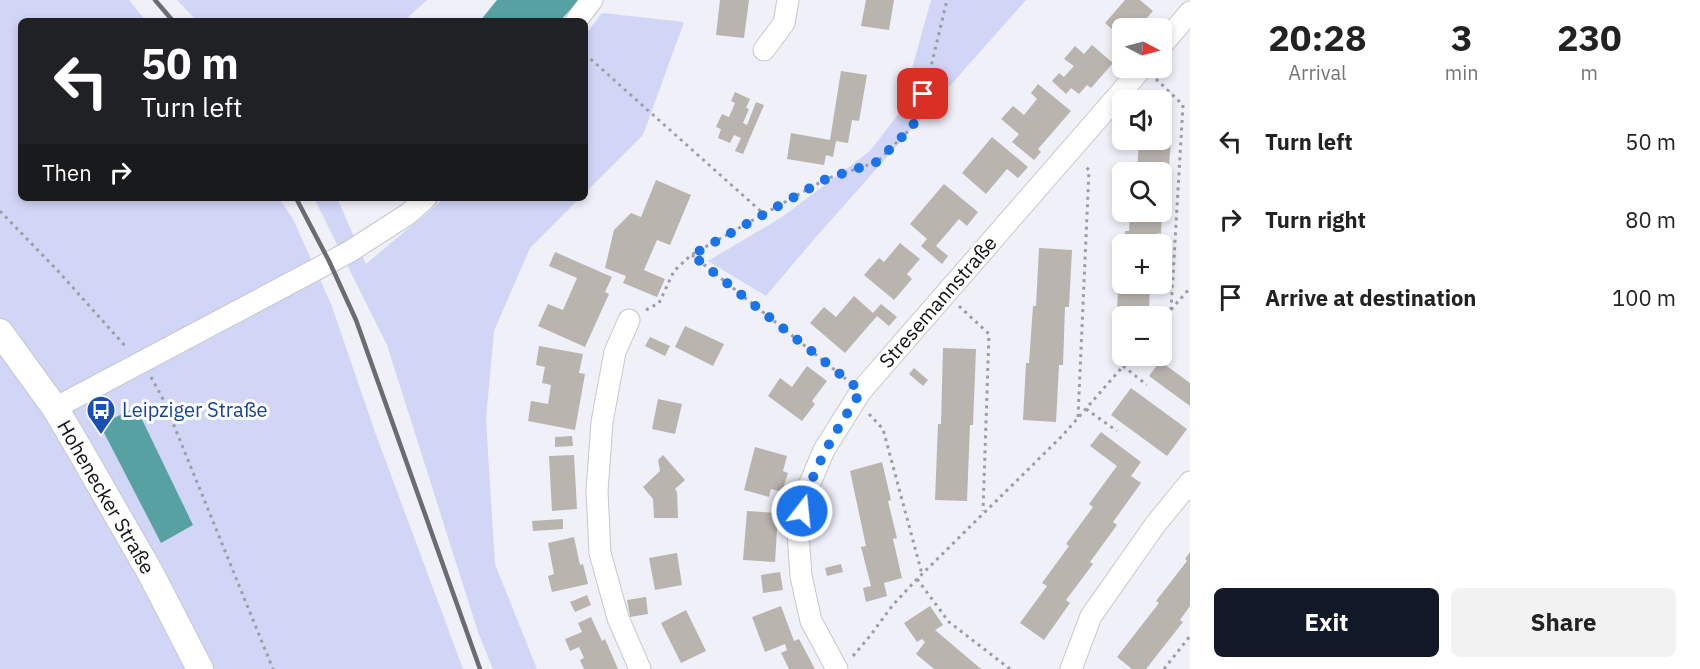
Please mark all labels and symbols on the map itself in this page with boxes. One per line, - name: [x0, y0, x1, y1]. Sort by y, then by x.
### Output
- north arrow: [1112, 18, 1172, 78]
- pin: [897, 68, 948, 119]
- street label: Stresemannstraße: [873, 230, 1003, 373]
- bus stop icon: Leipziger Straße: [85, 394, 117, 436]
- place label: Leipziger Straße: [122, 396, 267, 423]
- street label: Hohenecker Straße: [51, 415, 162, 579]
- position arrow: [770, 479, 834, 543]

